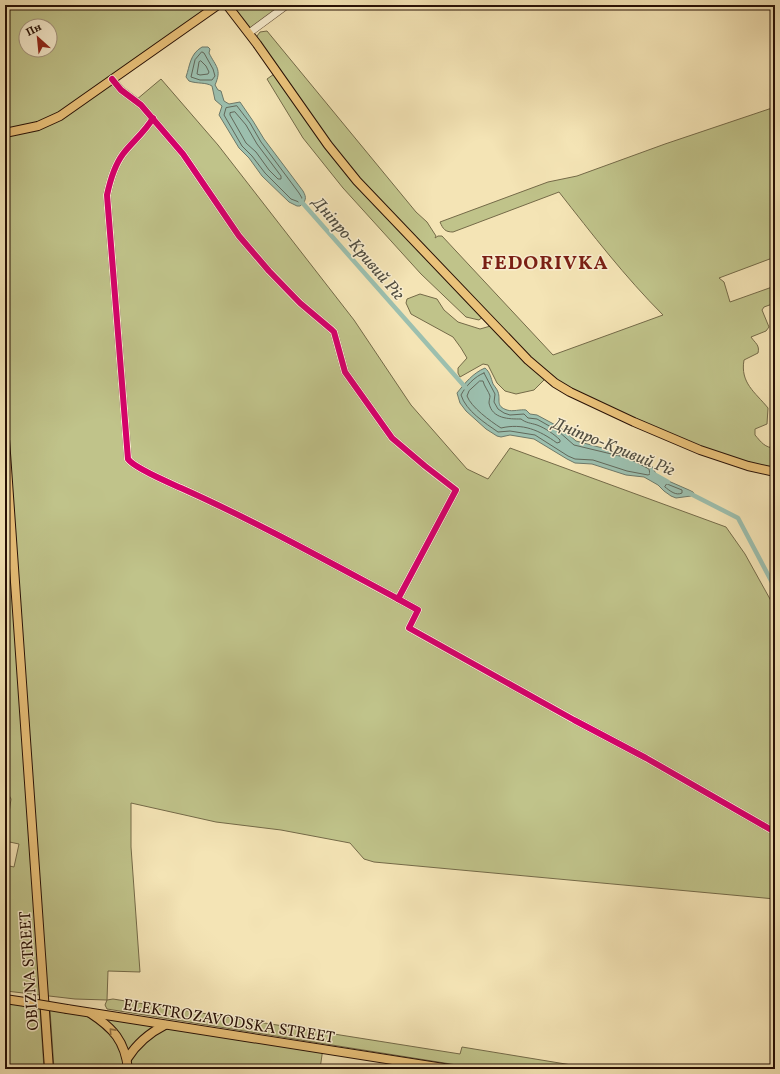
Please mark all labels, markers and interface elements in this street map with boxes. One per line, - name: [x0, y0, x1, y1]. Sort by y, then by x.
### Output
- north arrow: [18, 18, 58, 58]
- text: Пн: [24, 20, 45, 41]
- water label: Дніпро-Кривий Ріг: [306, 191, 409, 306]
- district label: FEDORIVKA: [481, 250, 609, 278]
- water label: Дніпро-Кривий Ріг: [548, 412, 678, 482]
- street label: OBIZNA STREET: [15, 910, 45, 1031]
- street label: ELEKTROZAVODSKA STREET: [121, 994, 336, 1050]
- one-way arrow: [110, 1028, 117, 1036]

